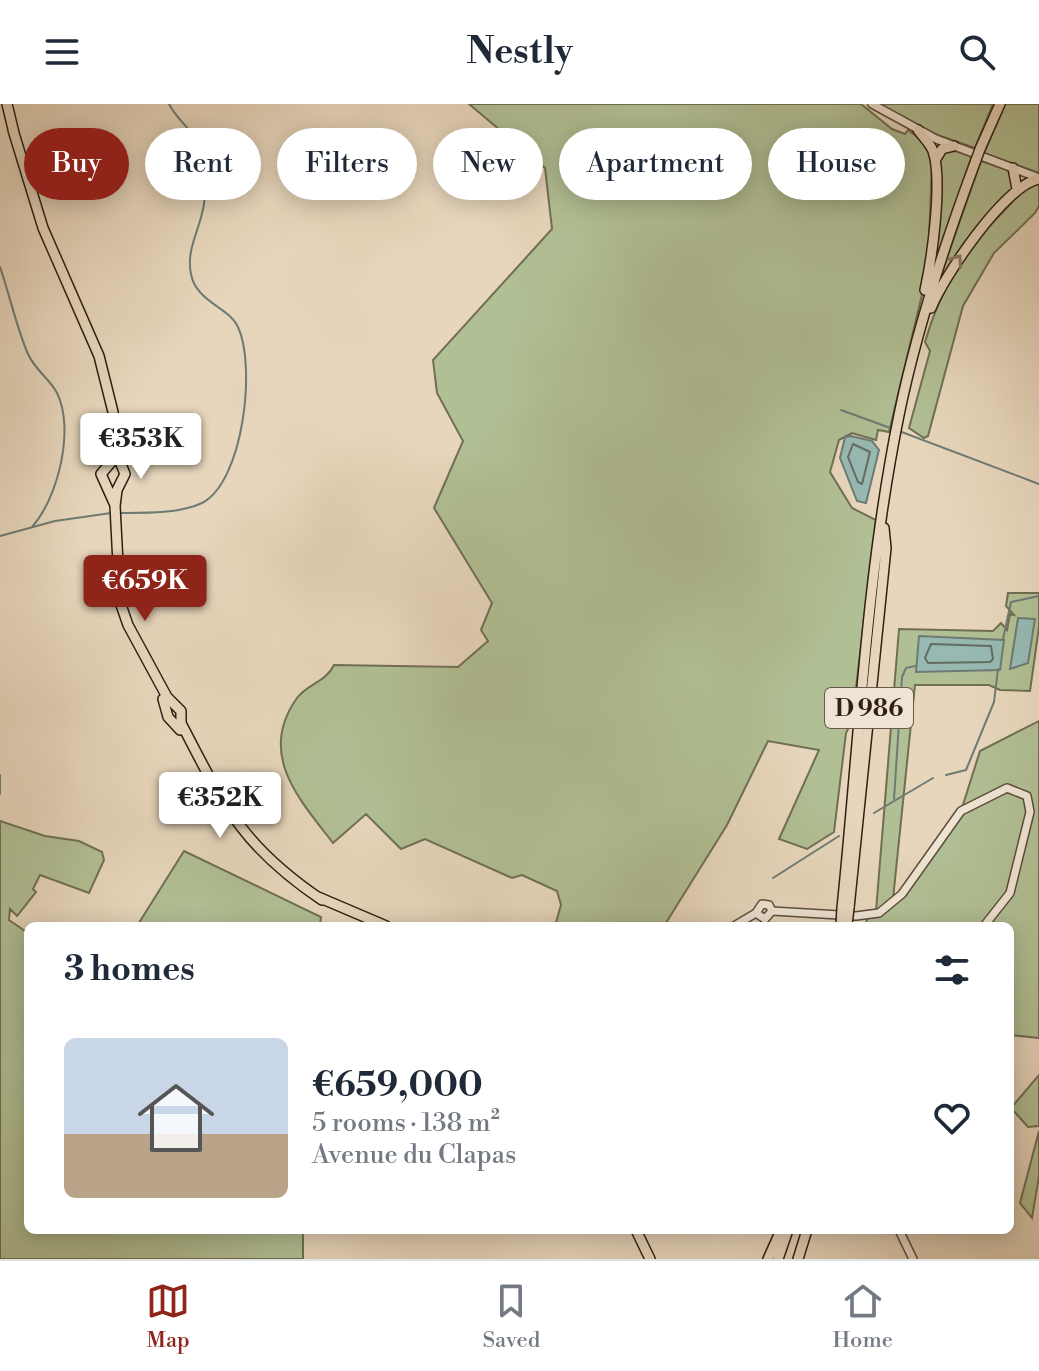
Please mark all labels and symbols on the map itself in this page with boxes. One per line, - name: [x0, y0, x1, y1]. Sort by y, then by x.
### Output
- one-way arrow: [947, 255, 962, 269]
- pin: €353K: [85, 413, 197, 481]
- pin: €659K: [89, 555, 201, 623]
- road number: D 986: [825, 688, 913, 728]
- pin: €352K: [164, 772, 276, 840]

